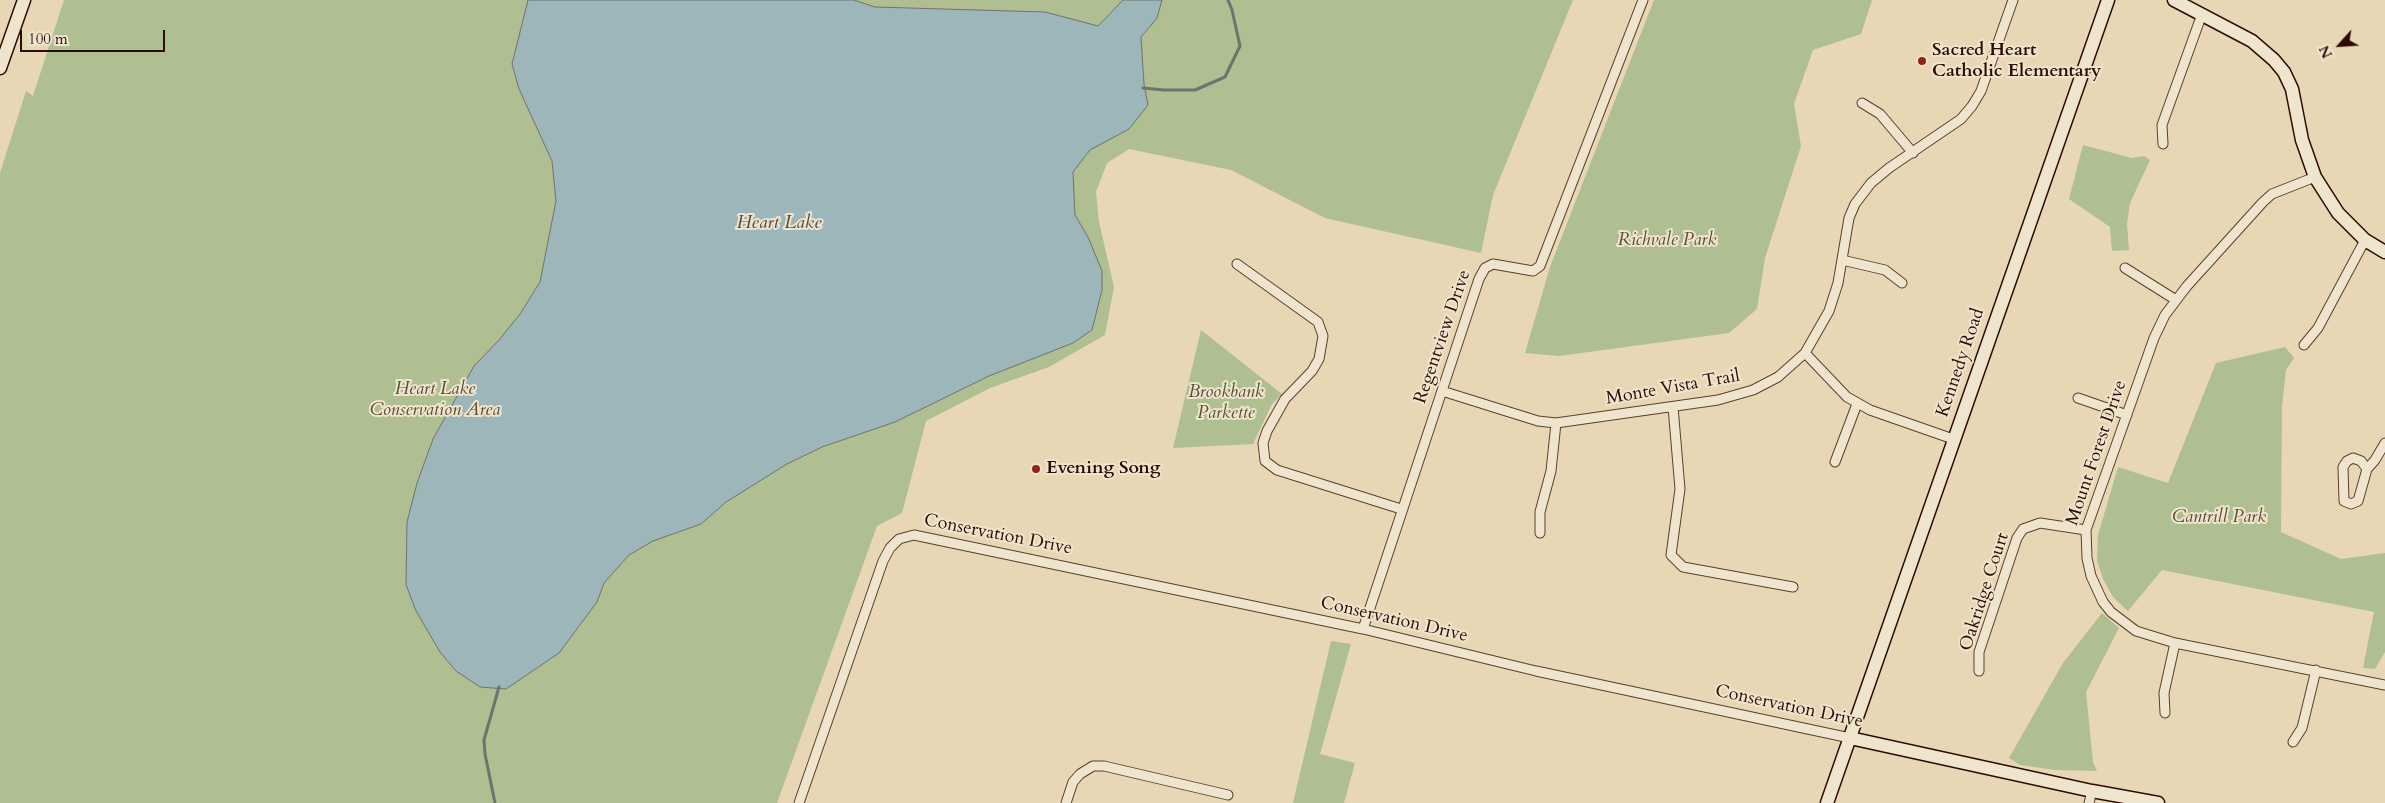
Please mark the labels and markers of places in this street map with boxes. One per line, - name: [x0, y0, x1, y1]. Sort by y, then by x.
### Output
- place label: Sacred Heart Catholic Elementary: [1932, 40, 2101, 82]
- marker: Sacred Heart Catholic Elementary: [1916, 55, 1928, 67]
- place label: Evening Song: [1046, 458, 1161, 480]
- marker: Evening Song: [1030, 463, 1042, 475]

